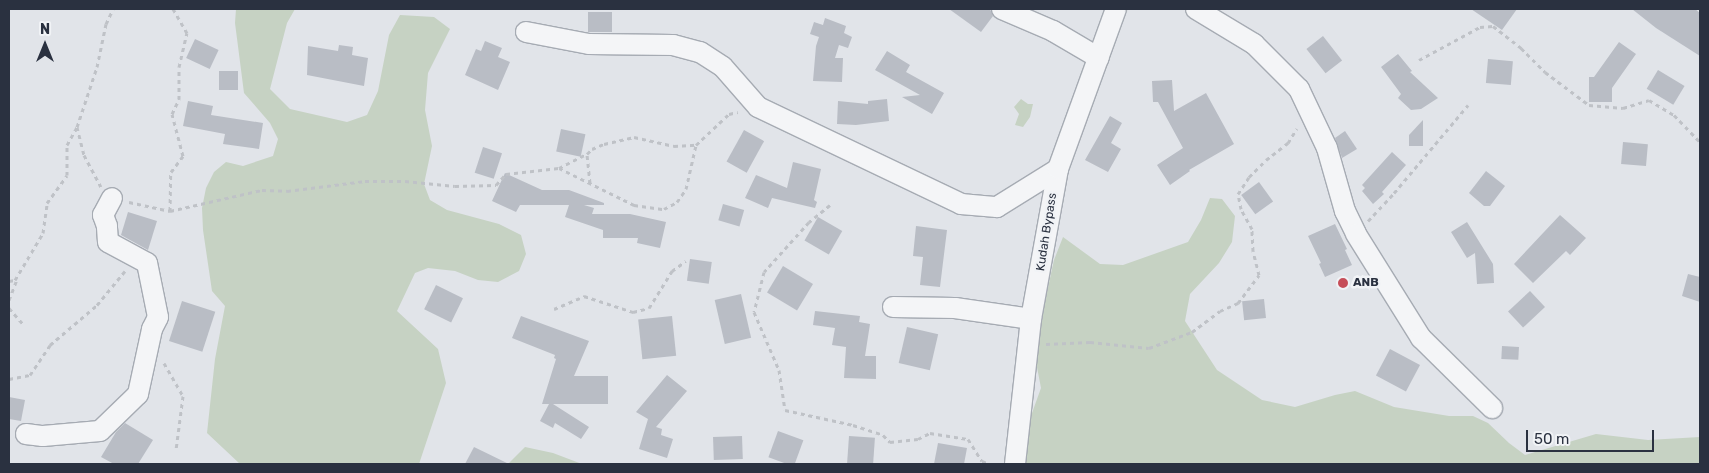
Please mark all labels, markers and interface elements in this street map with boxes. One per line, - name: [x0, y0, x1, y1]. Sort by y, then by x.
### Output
- north arrow: [20, 20, 70, 70]
- text: N: [40, 21, 50, 38]
- street label: Kudah Bypass: [1034, 192, 1060, 272]
- place label: ANB: [1353, 276, 1379, 290]
- marker: ANB: [1337, 277, 1349, 289]
- scale bar: [1529, 420, 1656, 452]
- text: 50 m: [1534, 430, 1569, 448]

